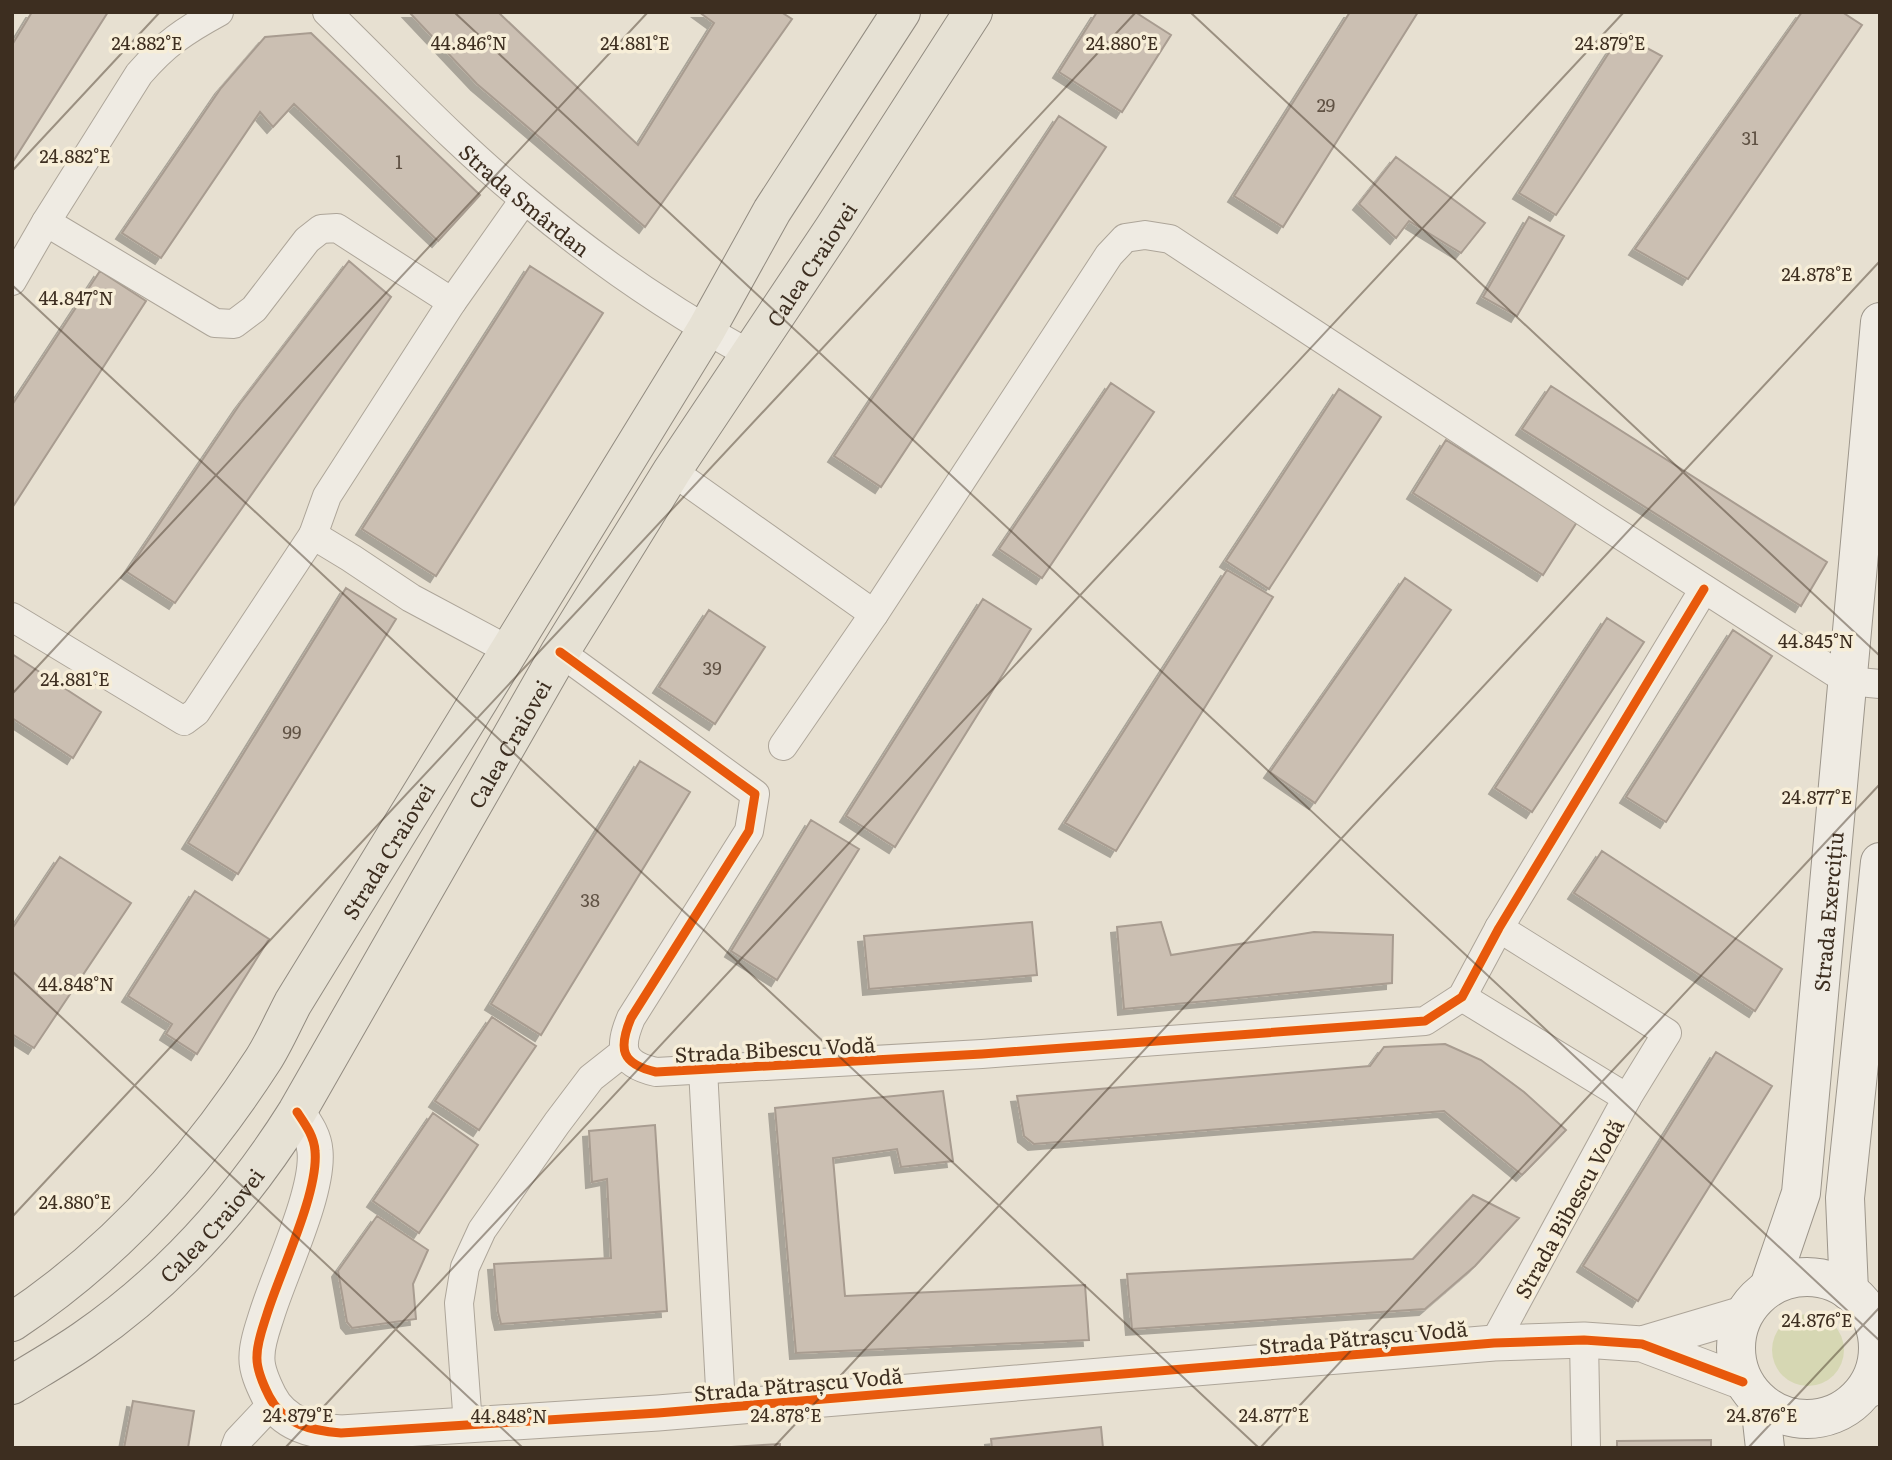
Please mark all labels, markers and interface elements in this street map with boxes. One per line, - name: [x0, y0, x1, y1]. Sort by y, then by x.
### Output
- text: 24.882°E: [111, 29, 183, 56]
- text: 44.846°N: [431, 29, 507, 56]
- text: 24.881°E: [600, 29, 670, 56]
- text: 24.880°E: [1086, 29, 1158, 56]
- text: 24.879°E: [1575, 29, 1645, 56]
- house number: 29: [1317, 91, 1335, 118]
- house number: 31: [1741, 124, 1759, 151]
- street label: Strada Smârdan: [454, 135, 598, 263]
- text: 24.882°E: [39, 142, 111, 169]
- house number: 1: [395, 148, 403, 175]
- street label: Calea Craiovei: [757, 195, 863, 332]
- text: 24.878°E: [1781, 260, 1853, 287]
- text: 44.847°N: [38, 284, 114, 311]
- text: 44.845°N: [1778, 627, 1854, 654]
- house number: 39: [702, 654, 722, 681]
- text: 24.881°E: [40, 665, 110, 692]
- street label: Calea Craiovei: [459, 673, 557, 813]
- house number: 99: [283, 718, 301, 745]
- street label: Strada Craiovei: [333, 776, 440, 924]
- text: 24.877°E: [1782, 783, 1852, 810]
- street label: Strada Exercițiu: [1804, 830, 1849, 993]
- house number: 38: [580, 886, 600, 913]
- text: 44.848°N: [38, 970, 114, 997]
- street label: Strada Bibescu Vodă: [674, 1027, 877, 1069]
- street label: Strada Bibescu Vodă: [1506, 1112, 1631, 1303]
- street label: Calea Craiovei: [151, 1161, 270, 1289]
- text: 24.880°E: [39, 1188, 111, 1215]
- text: 24.876°E: [1782, 1306, 1852, 1333]
- street label: Strada Pătrașcu Vodă: [1257, 1311, 1469, 1361]
- street label: Strada Pătrașcu Vodă: [692, 1358, 904, 1408]
- text: 24.879°E: [263, 1401, 333, 1428]
- text: 24.878°E: [750, 1401, 822, 1428]
- text: 24.877°E: [1239, 1401, 1309, 1428]
- text: 24.876°E: [1727, 1401, 1797, 1428]
- text: 44.848°N: [471, 1402, 547, 1429]

